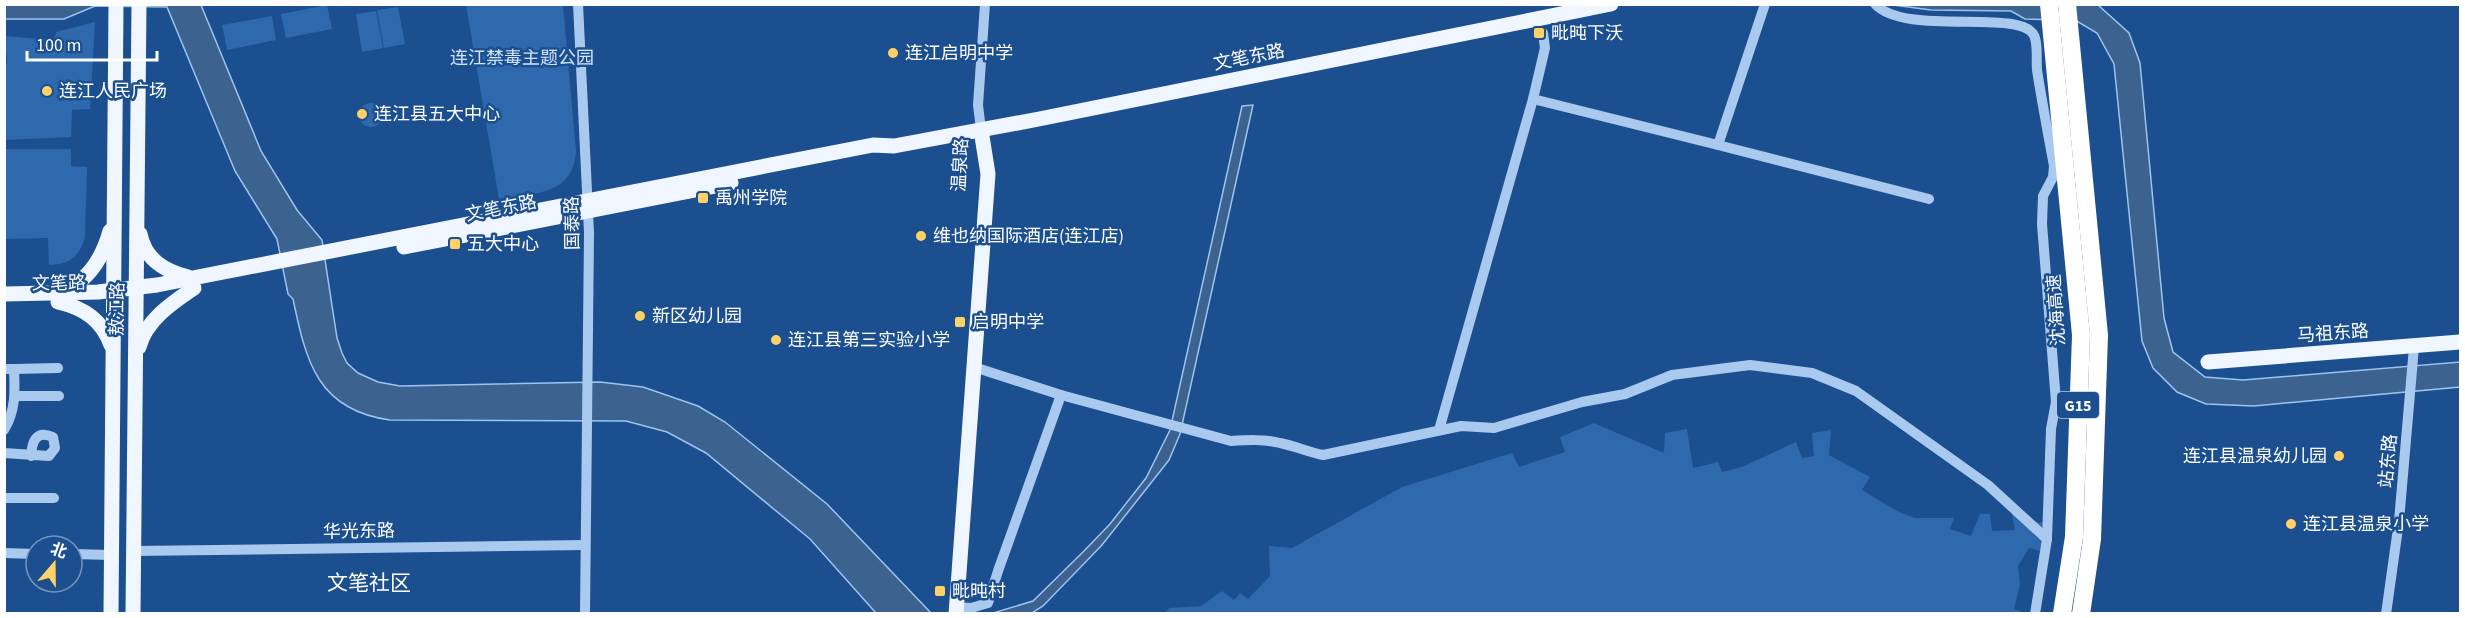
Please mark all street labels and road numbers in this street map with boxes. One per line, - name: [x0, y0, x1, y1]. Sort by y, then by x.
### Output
- street label: 文笔东路: [1211, 38, 1287, 77]
- street label: 温泉路: [947, 137, 974, 193]
- street label: 文笔东路: [463, 189, 539, 228]
- street label: 国泰路: [560, 196, 585, 250]
- street label: 文笔路: [32, 271, 86, 296]
- street label: 沈海高速: [2042, 273, 2071, 347]
- street label: 敖江路: [105, 282, 130, 336]
- street label: 马祖东路: [2296, 319, 2370, 348]
- road number: G15: [2057, 392, 2099, 418]
- street label: 站东路: [2374, 433, 2403, 489]
- street label: 华光东路: [323, 518, 395, 545]

